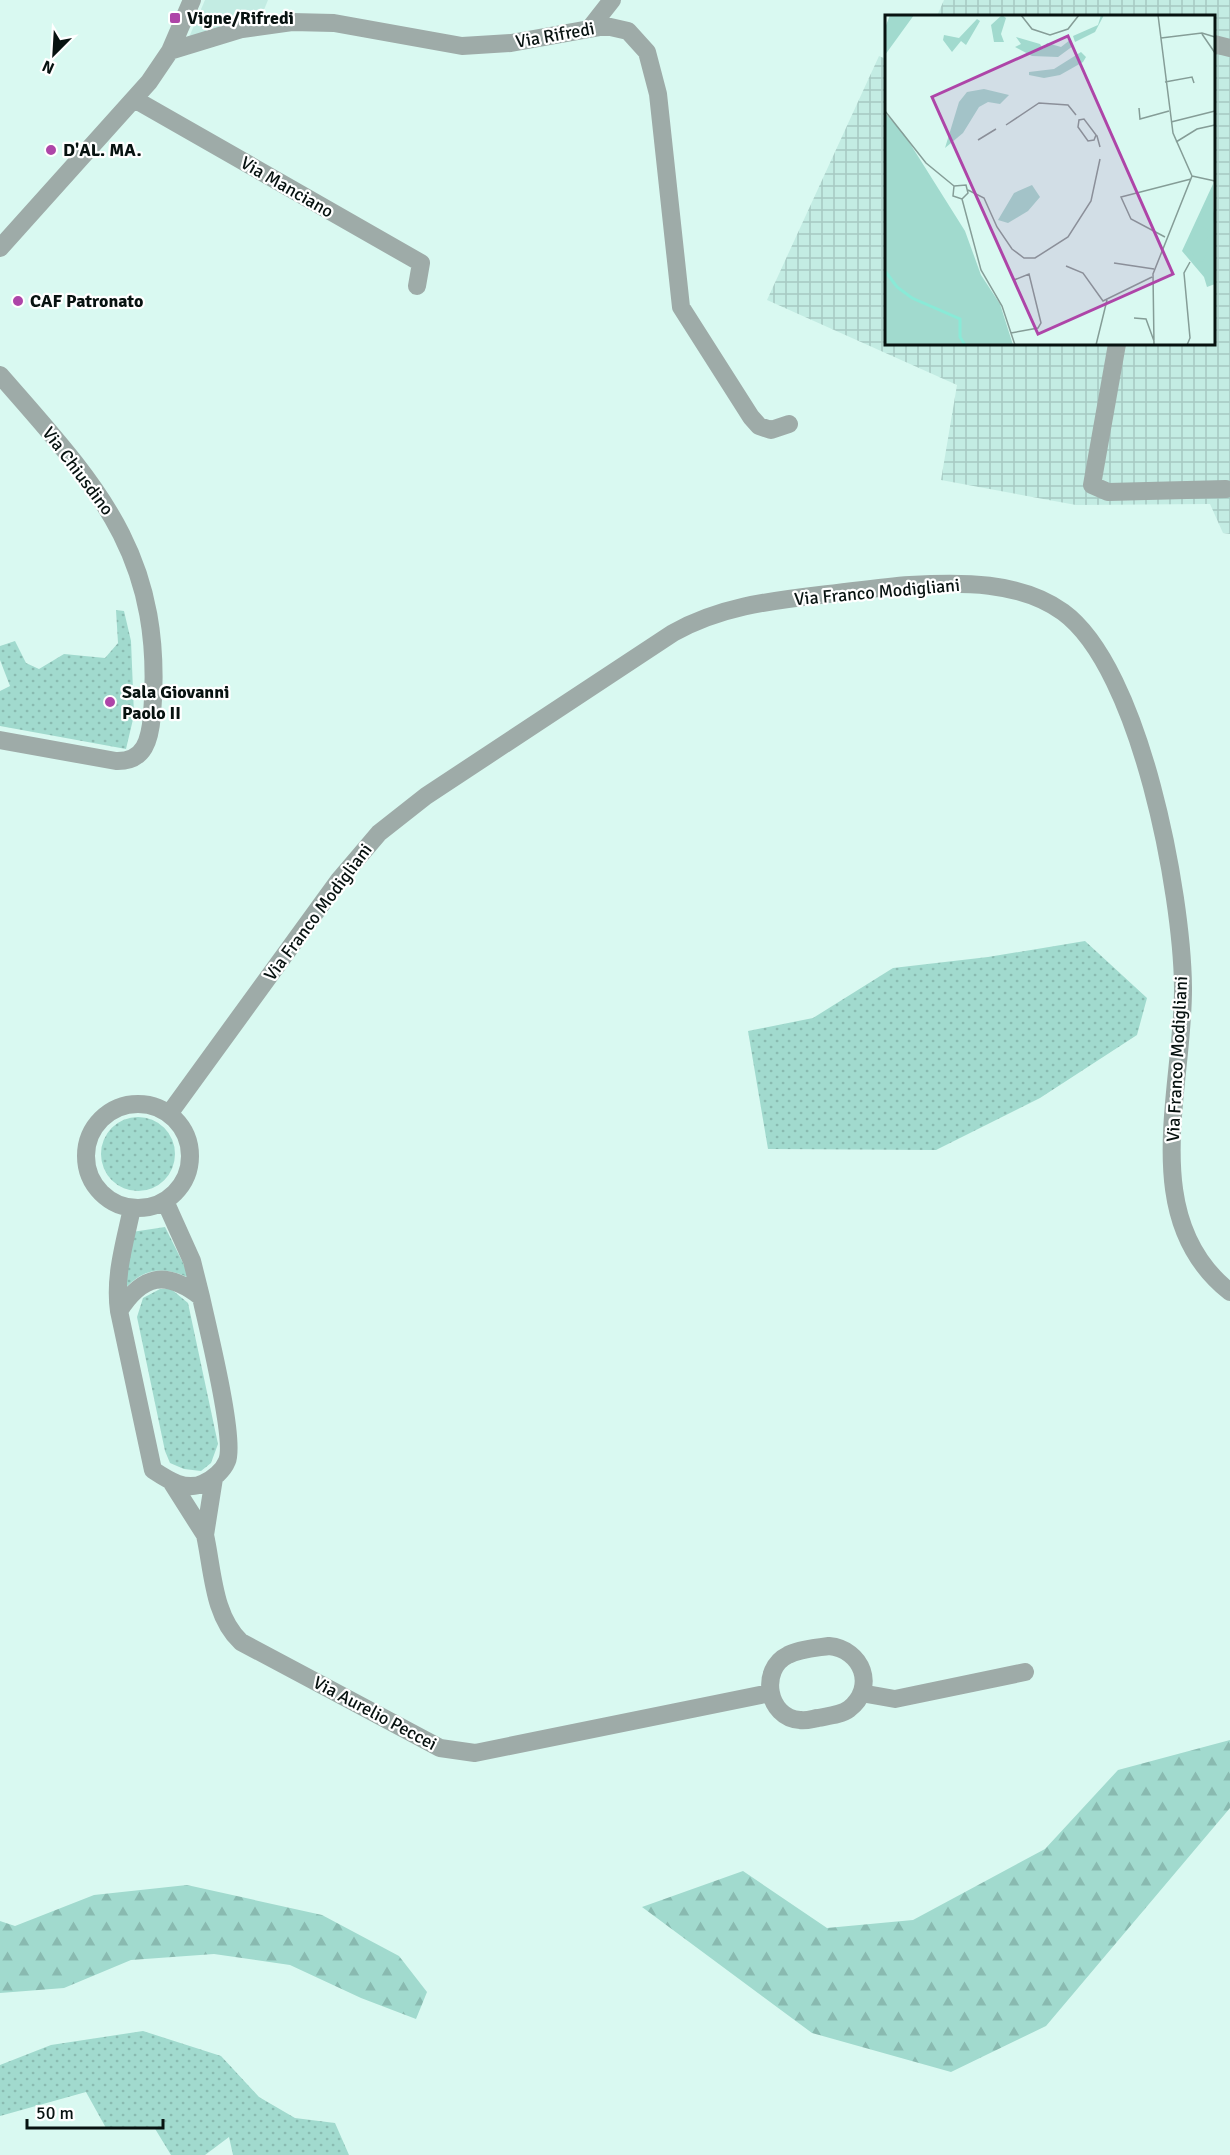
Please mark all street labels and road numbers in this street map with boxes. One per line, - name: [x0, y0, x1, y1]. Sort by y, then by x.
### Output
- street label: Via Rifredi: [514, 17, 596, 53]
- street label: Via Manciano: [237, 152, 337, 222]
- street label: Via Chiusdino: [38, 422, 118, 520]
- street label: Via Franco Modigliani: [793, 574, 961, 610]
- street label: Via Franco Modigliani: [259, 839, 377, 985]
- street label: Via Franco Modigliani: [1162, 975, 1192, 1143]
- street label: Via Aurelio Peccei: [309, 1671, 441, 1755]

